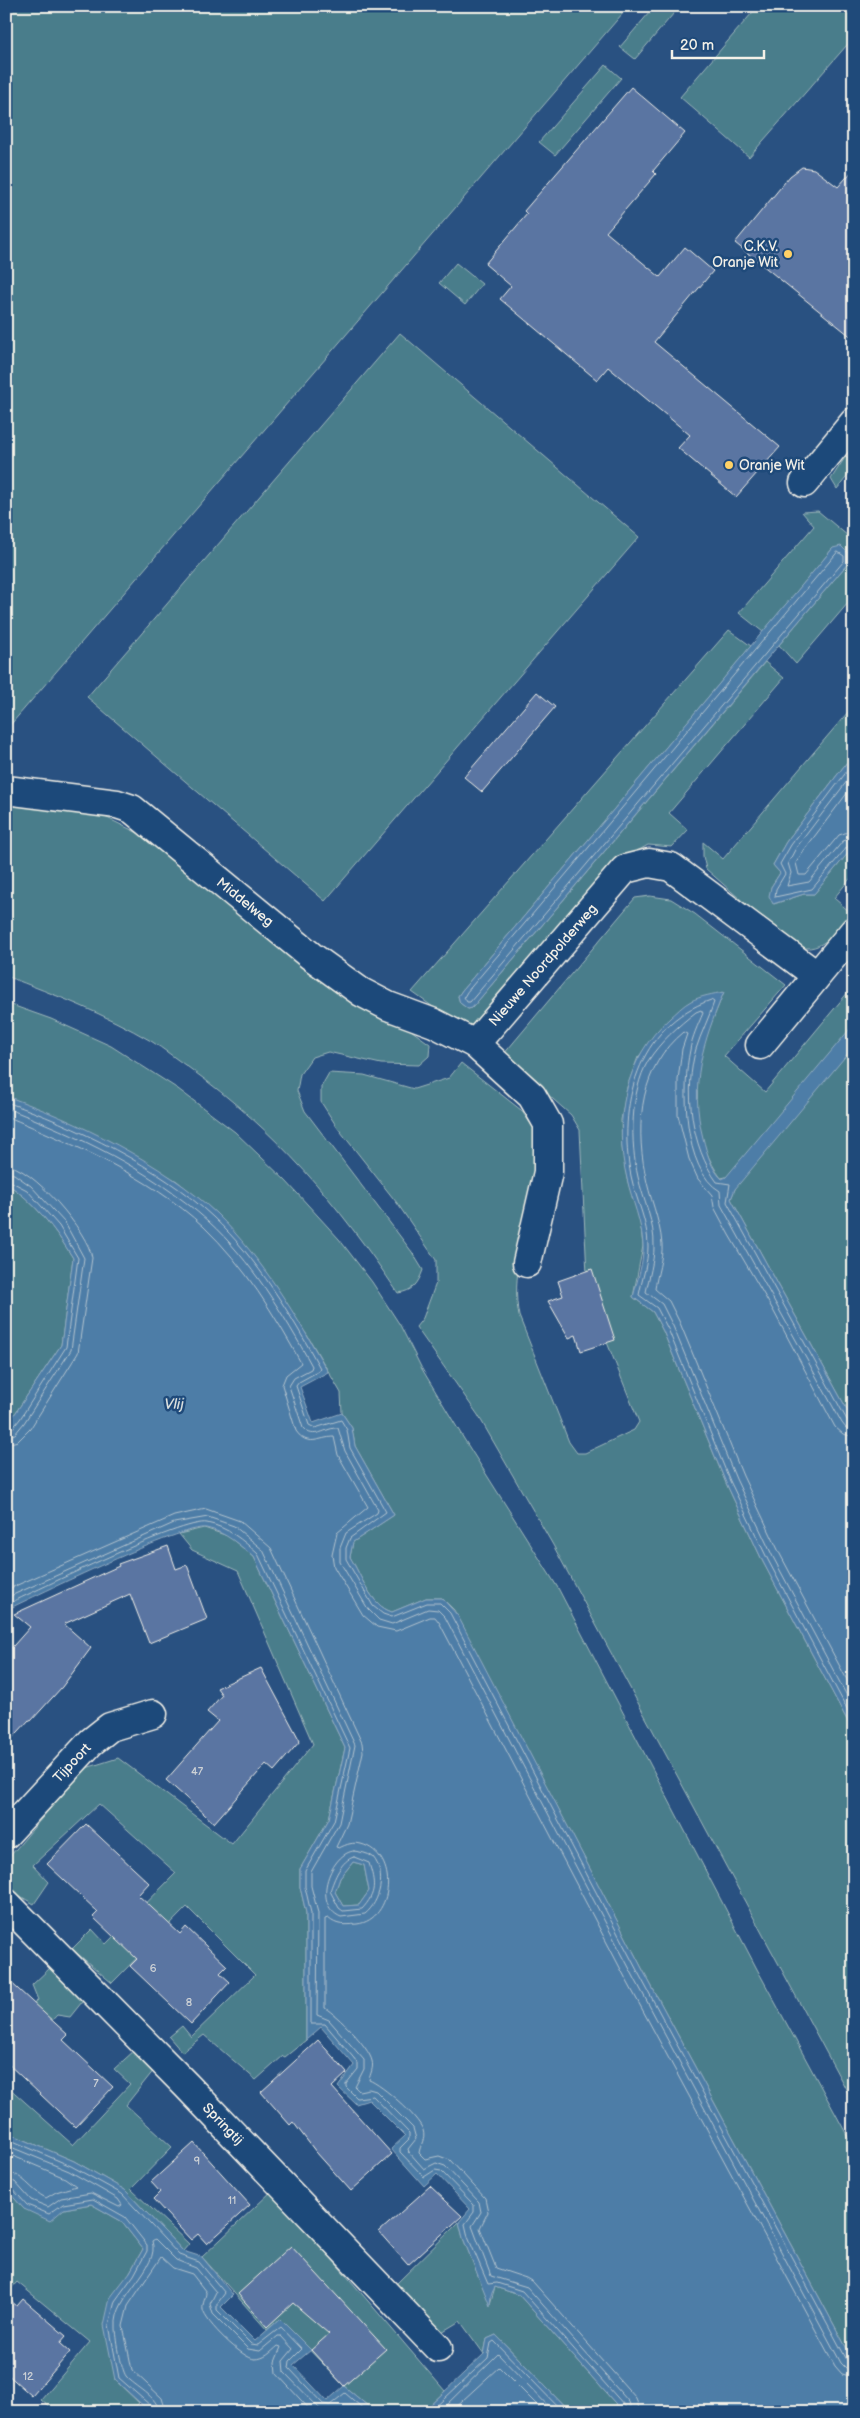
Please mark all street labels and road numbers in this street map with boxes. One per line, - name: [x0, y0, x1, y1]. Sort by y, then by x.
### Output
- street label: Middelweg: [213, 874, 277, 930]
- street label: Nieuwe Noordpolderweg: [485, 900, 601, 1030]
- street label: Tijpoort: [49, 1739, 95, 1786]
- street label: Springtij: [199, 2099, 247, 2149]

